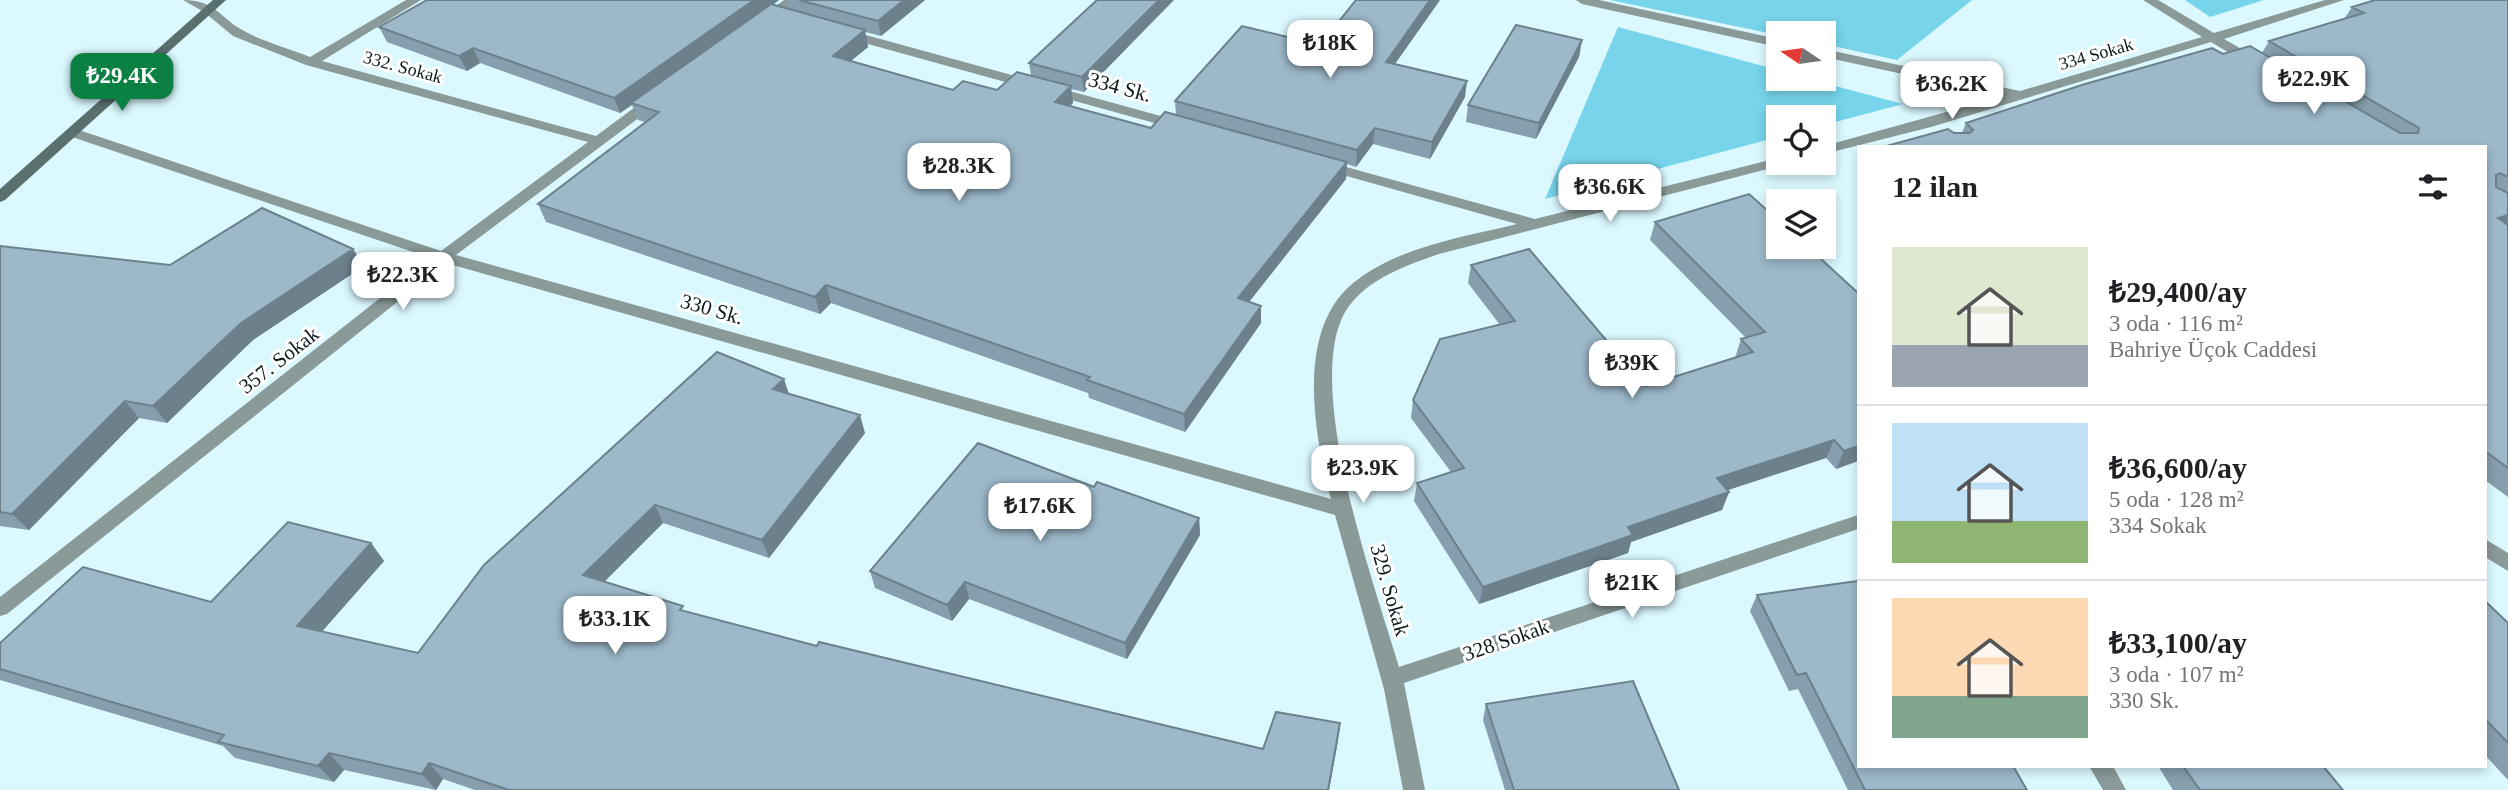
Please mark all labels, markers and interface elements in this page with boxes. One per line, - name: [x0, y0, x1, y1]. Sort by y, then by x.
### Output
- pin: ₺18K: [1289, 20, 1371, 80]
- north arrow: [1766, 21, 1836, 91]
- map controls: [1766, 21, 1836, 259]
- text: ₺18K: [1303, 30, 1357, 55]
- street label: 334 Sokak: [2056, 34, 2136, 74]
- street label: 332. Sokak: [361, 47, 445, 87]
- pin: ₺29.4K: [65, 54, 179, 113]
- pin: ₺22.9K: [2257, 57, 2371, 116]
- pin: ₺36.2K: [1895, 61, 2009, 121]
- text: ₺29.4K: [86, 63, 158, 88]
- text: ₺22.9K: [2278, 66, 2350, 91]
- street label: 334 Sk.: [1086, 67, 1154, 107]
- text: ₺36.2K: [1916, 71, 1988, 96]
- button: locate: [1766, 105, 1836, 175]
- pin: ₺28.3K: [902, 144, 1016, 203]
- text: ₺28.3K: [923, 153, 995, 178]
- pin: ₺36.6K: [1553, 164, 1667, 224]
- icon: filters: [2414, 168, 2452, 206]
- text: 12 ilan: [1892, 170, 1978, 203]
- text: ₺36.6K: [1574, 174, 1646, 199]
- button: layers: [1766, 189, 1836, 259]
- pin: ₺22.3K: [346, 252, 460, 312]
- text: ₺22.3K: [367, 262, 439, 287]
- icon: home: [1948, 275, 2032, 359]
- text: ₺29,400/ay: [2109, 275, 2247, 308]
- street label: 330 Sk.: [678, 289, 746, 329]
- text: 3 oda · 116 m²: [2109, 311, 2243, 336]
- street label: 357. Sokak: [234, 321, 324, 399]
- text: Bahriye Üçok Caddesi: [2109, 337, 2317, 362]
- pin: ₺39K: [1591, 340, 1673, 400]
- text: ₺39K: [1605, 350, 1659, 375]
- pin: ₺23.9K: [1306, 446, 1420, 505]
- icon: home: [1948, 451, 2032, 535]
- text: ₺36,600/ay: [2109, 451, 2247, 484]
- text: ₺23.9K: [1327, 455, 1399, 480]
- pin: ₺17.6K: [983, 484, 1097, 543]
- text: 5 oda · 128 m²: [2109, 487, 2244, 512]
- text: ₺17.6K: [1004, 493, 1076, 518]
- text: 334 Sokak: [2109, 513, 2207, 538]
- street label: 329. Sokak: [1365, 541, 1415, 639]
- pin: ₺21K: [1591, 560, 1673, 620]
- text: ₺21K: [1605, 570, 1659, 595]
- pin: ₺33.1K: [558, 596, 672, 656]
- text: ₺33.1K: [579, 606, 651, 631]
- street label: 328 Sokak: [1460, 614, 1553, 666]
- icon: home: [1948, 626, 2032, 710]
- text: ₺33,100/ay: [2109, 626, 2247, 659]
- text: 3 oda · 107 m²: [2109, 662, 2244, 687]
- text: 330 Sk.: [2109, 688, 2179, 713]

